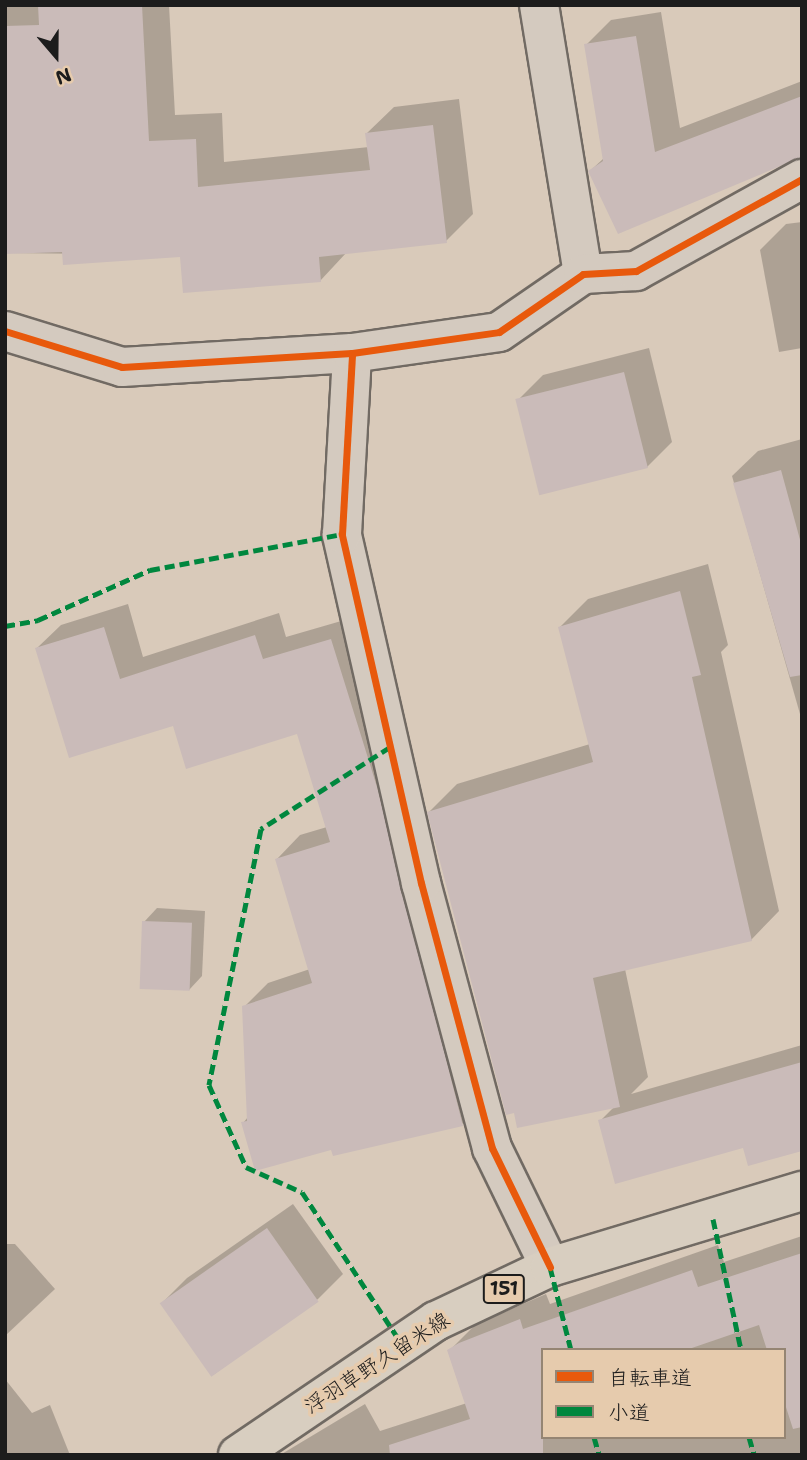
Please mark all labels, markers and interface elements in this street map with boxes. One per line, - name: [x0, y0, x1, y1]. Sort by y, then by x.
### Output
- north arrow: [21, 21, 91, 91]
- text: N: [52, 62, 75, 91]
- road number: 151: [481, 1274, 527, 1304]
- street label: 浮羽草野久留米線: [300, 1307, 454, 1419]
- legend: [541, 1348, 786, 1439]
- text: 自転車道: [608, 1364, 692, 1392]
- text: 小道: [608, 1399, 650, 1427]

